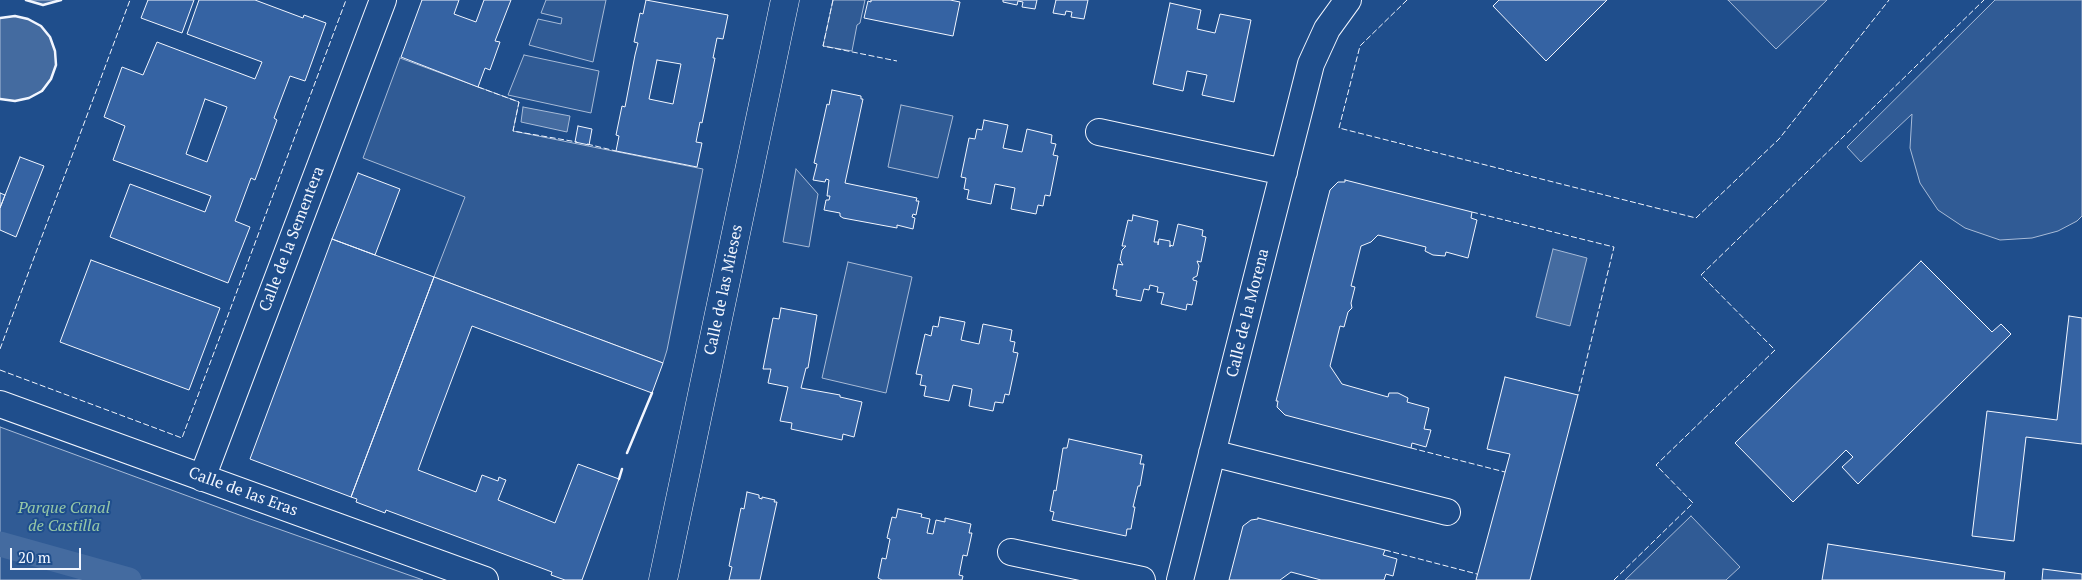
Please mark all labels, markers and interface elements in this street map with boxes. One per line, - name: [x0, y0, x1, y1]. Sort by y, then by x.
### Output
- street label: Calle de la Sementera: [255, 164, 329, 314]
- street label: Calle de las Mieses: [701, 223, 747, 357]
- street label: Calle de la Morena: [1223, 247, 1273, 379]
- street label: Calle de las Eras: [186, 463, 300, 521]
- park label: Parque Canal de Castilla: [18, 498, 110, 536]
- scale bar: [12, 538, 84, 570]
- text: 20 m: [18, 547, 51, 567]

